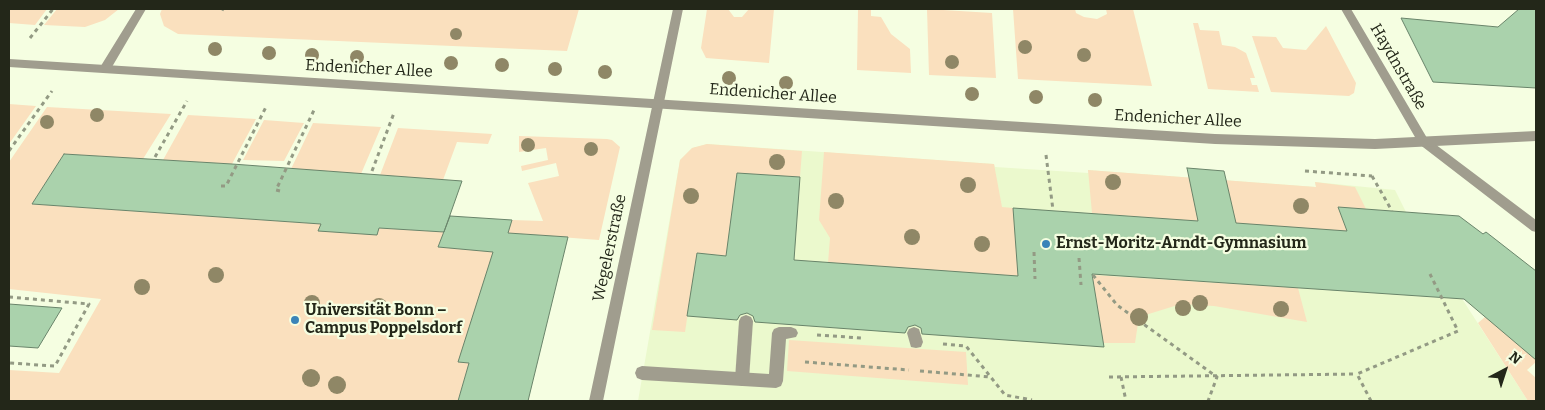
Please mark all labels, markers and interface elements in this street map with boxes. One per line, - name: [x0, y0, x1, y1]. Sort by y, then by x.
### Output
- street label: Haydnstraße: [1366, 21, 1430, 113]
- street label: Endenicher Allee: [305, 56, 433, 82]
- street label: Endenicher Allee: [709, 80, 837, 108]
- street label: Endenicher Allee: [1114, 106, 1242, 132]
- street label: Wegelerstraße: [589, 192, 631, 304]
- place label: Ernst-Moritz-Arndt-Gymnasium: [1056, 234, 1306, 254]
- marker: Ernst-Moritz-Arndt-Gymnasium: [1040, 238, 1052, 250]
- place label: Universität Bonn – Campus Poppelsdorf: [305, 301, 462, 339]
- marker: Universität Bonn – Campus Poppelsdorf: [289, 314, 301, 326]
- north arrow: [1480, 345, 1530, 395]
- text: N: [1505, 348, 1525, 368]

